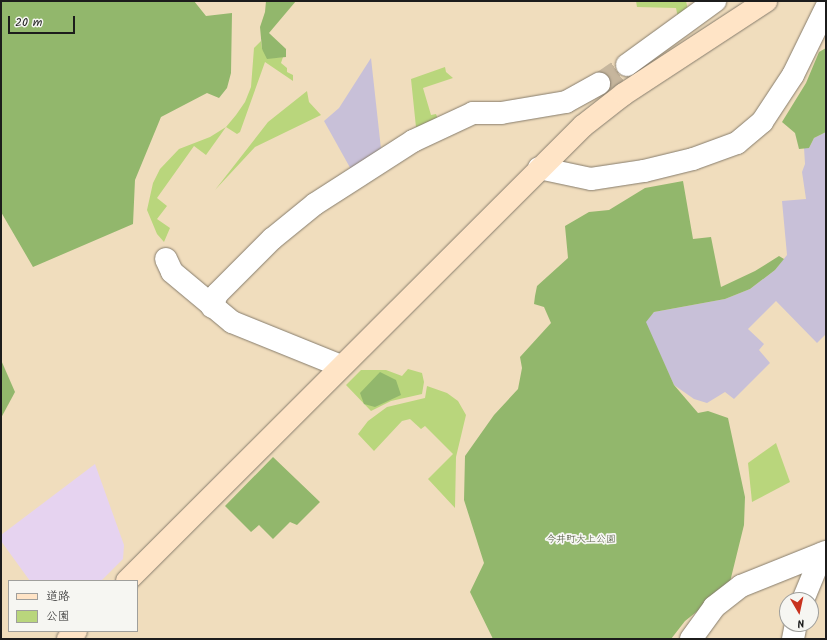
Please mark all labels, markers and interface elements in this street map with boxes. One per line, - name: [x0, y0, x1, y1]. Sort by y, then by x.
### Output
- scale bar: [10, 8, 77, 34]
- text: 20 m: [15, 13, 42, 32]
- park label: 今井町大上公園: [546, 534, 616, 546]
- legend: [8, 580, 138, 632]
- text: 道路: [46, 587, 70, 606]
- north arrow: [779, 592, 819, 632]
- text: 公園: [46, 607, 70, 626]
- text: N: [796, 613, 806, 632]

